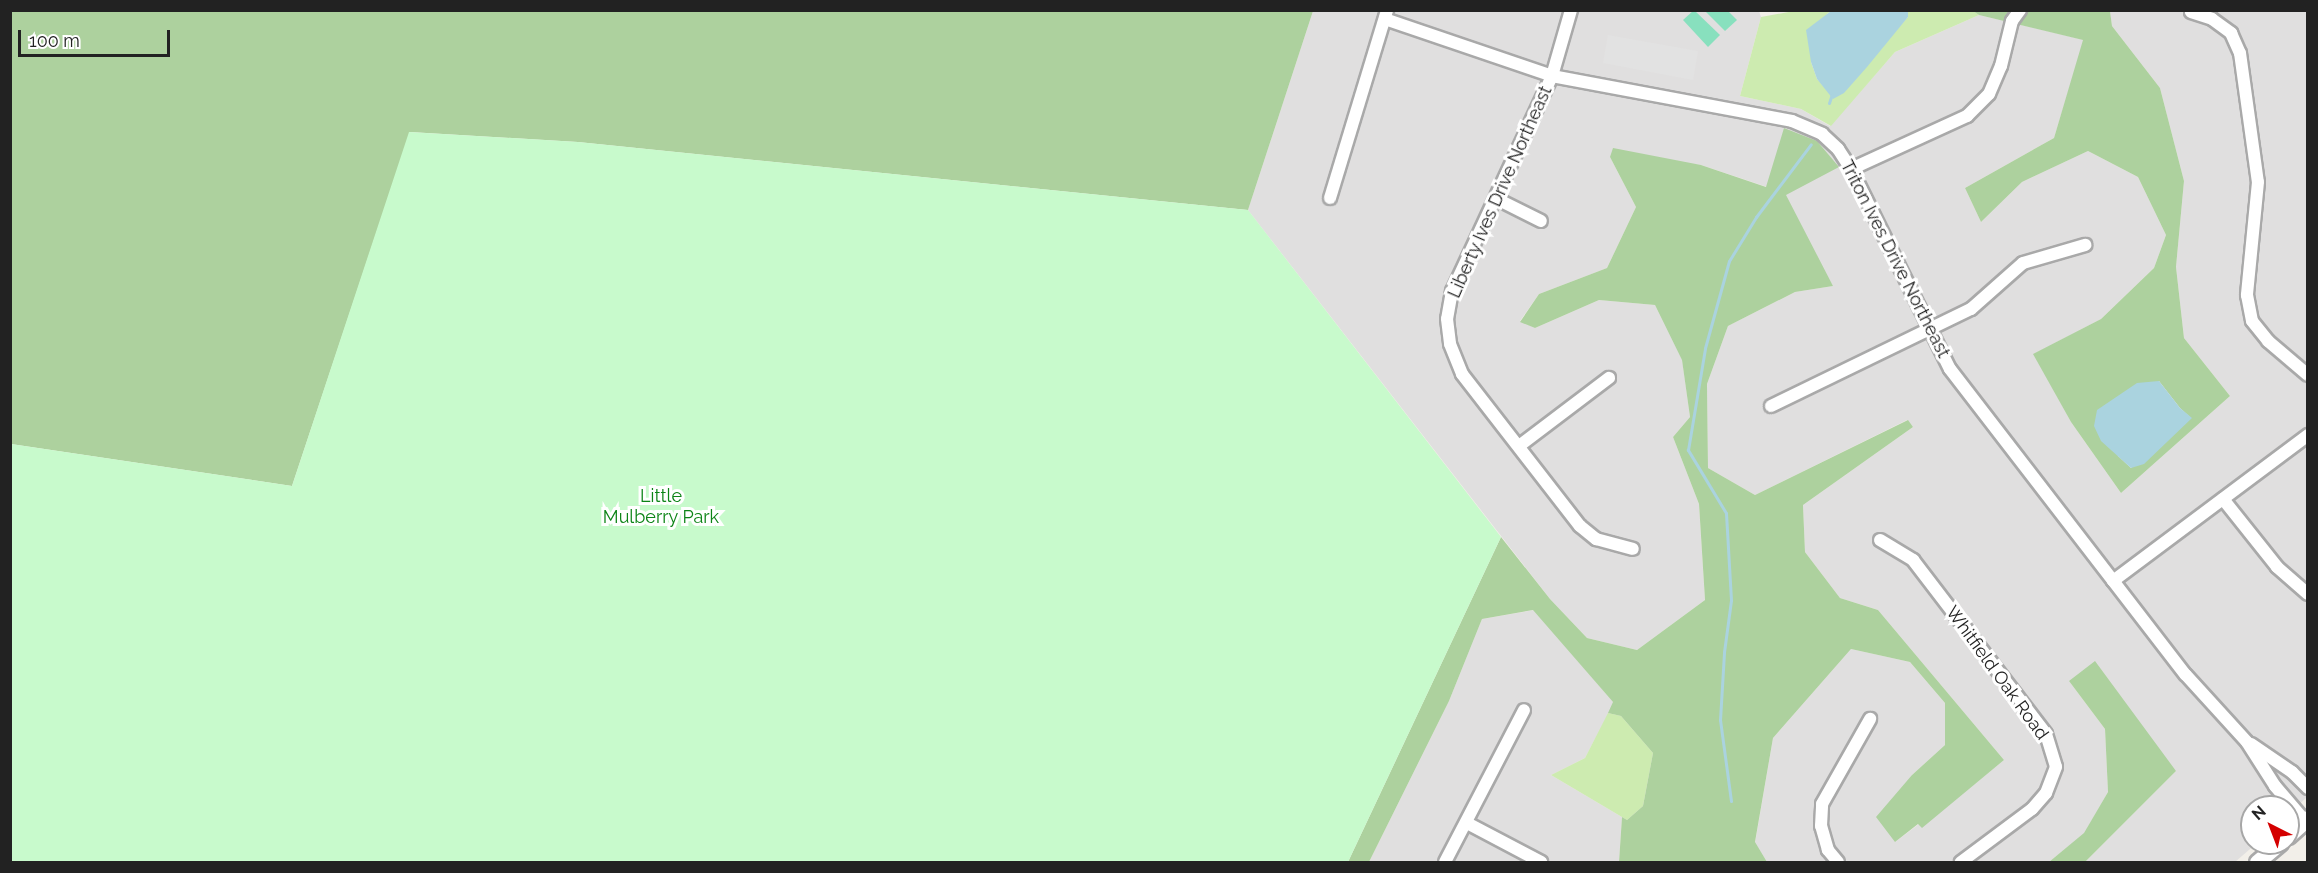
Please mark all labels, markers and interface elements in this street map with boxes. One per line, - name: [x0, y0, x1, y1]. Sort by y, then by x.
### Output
- scale bar: [21, 18, 172, 56]
- text: 100 m: [29, 30, 80, 51]
- street label: Liberty Ives Drive Northeast: [1443, 82, 1557, 302]
- street label: Triton Ives Drive Northeast: [1836, 157, 1954, 361]
- park label: Little Mulberry Park: [603, 486, 719, 528]
- street label: Whitfield Oak Road: [1941, 602, 2053, 744]
- north arrow: [2240, 795, 2300, 855]
- text: N: [2248, 802, 2270, 824]

